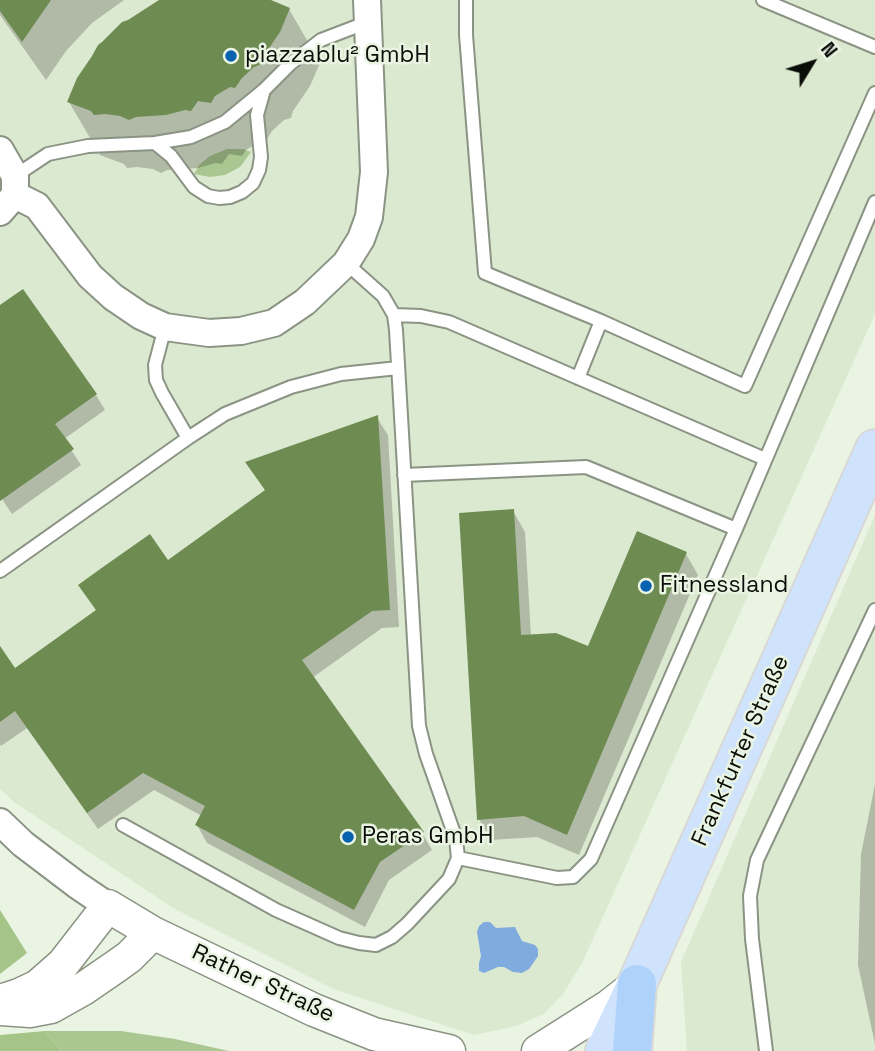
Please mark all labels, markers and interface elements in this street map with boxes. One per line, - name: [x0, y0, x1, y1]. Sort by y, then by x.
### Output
- north arrow: [777, 28, 847, 98]
- text: N: [815, 37, 843, 62]
- place label: piazzablu² GmbH: [245, 42, 430, 70]
- marker: piazzablu² GmbH: [223, 48, 239, 64]
- place label: Fitnessland: [660, 572, 788, 600]
- marker: Fitnessland: [638, 578, 654, 594]
- street label: Frankfurter Straße: [687, 651, 795, 851]
- place label: Peras GmbH: [362, 823, 493, 851]
- marker: Peras GmbH: [340, 829, 356, 845]
- street label: Rather Straße: [187, 939, 339, 1029]

